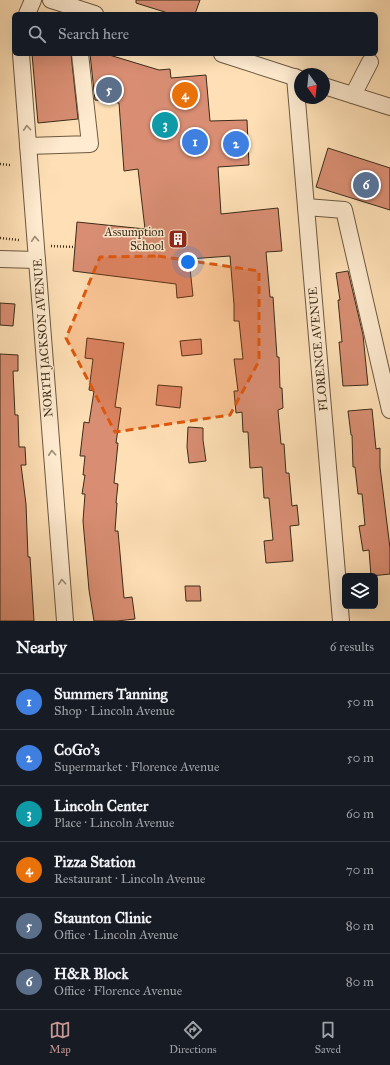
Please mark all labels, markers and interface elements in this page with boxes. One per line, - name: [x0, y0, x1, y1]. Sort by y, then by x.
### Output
- search box: [12, 12, 378, 56]
- icon: search: [26, 23, 48, 45]
- text: Search here: [58, 25, 129, 43]
- north arrow: [294, 68, 330, 104]
- pin: 5: [96, 75, 122, 105]
- pin: 4: [172, 80, 198, 110]
- pin: 3: [152, 110, 178, 140]
- one-way arrow: [22, 125, 31, 131]
- pin: 1: [182, 127, 208, 157]
- pin: 2: [223, 129, 249, 159]
- pin: 6: [353, 170, 379, 200]
- place label: Assumption School: [104, 225, 165, 253]
- building icon: Assumption School: [167, 228, 189, 250]
- one-way arrow: [31, 236, 40, 242]
- your location: [178, 252, 198, 272]
- street label: NORTH JACKSON AVENUE: [30, 258, 57, 418]
- street label: FLORENCE AVENUE: [306, 286, 330, 412]
- one-way arrow: [47, 449, 56, 456]
- map controls: [342, 573, 378, 609]
- button: layers: [342, 573, 378, 609]
- one-way arrow: [57, 579, 66, 585]
- text: Nearby: [16, 637, 67, 658]
- text: 6 results: [330, 639, 374, 655]
- text: Summers Tanning: [54, 685, 168, 703]
- text: 1: [26, 694, 32, 710]
- text: 50 m: [347, 694, 374, 710]
- text: Shop · Lincoln Avenue: [54, 703, 175, 719]
- text: CoGo's: [54, 741, 100, 759]
- text: 2: [26, 750, 32, 766]
- text: 50 m: [347, 750, 374, 766]
- text: Supermarket · Florence Avenue: [54, 759, 219, 775]
- text: Lincoln Center: [54, 797, 148, 815]
- text: 3: [26, 806, 32, 822]
- text: 60 m: [346, 806, 374, 822]
- text: Place · Lincoln Avenue: [54, 815, 174, 831]
- text: Pizza Station: [54, 853, 136, 871]
- text: 4: [25, 862, 33, 878]
- text: 70 m: [346, 862, 374, 878]
- text: Restaurant · Lincoln Avenue: [54, 871, 205, 887]
- text: Staunton Clinic: [54, 909, 152, 927]
- text: 5: [26, 918, 32, 934]
- text: 80 m: [346, 918, 374, 934]
- text: Office · Lincoln Avenue: [54, 927, 178, 943]
- text: H&R Block: [54, 965, 128, 983]
- text: 6: [26, 974, 32, 990]
- text: 80 m: [346, 974, 374, 990]
- text: Office · Florence Avenue: [54, 983, 182, 999]
- tab: Map: [49, 1019, 71, 1056]
- tab: Directions: [169, 1019, 217, 1056]
- tab: Saved: [315, 1019, 341, 1056]

